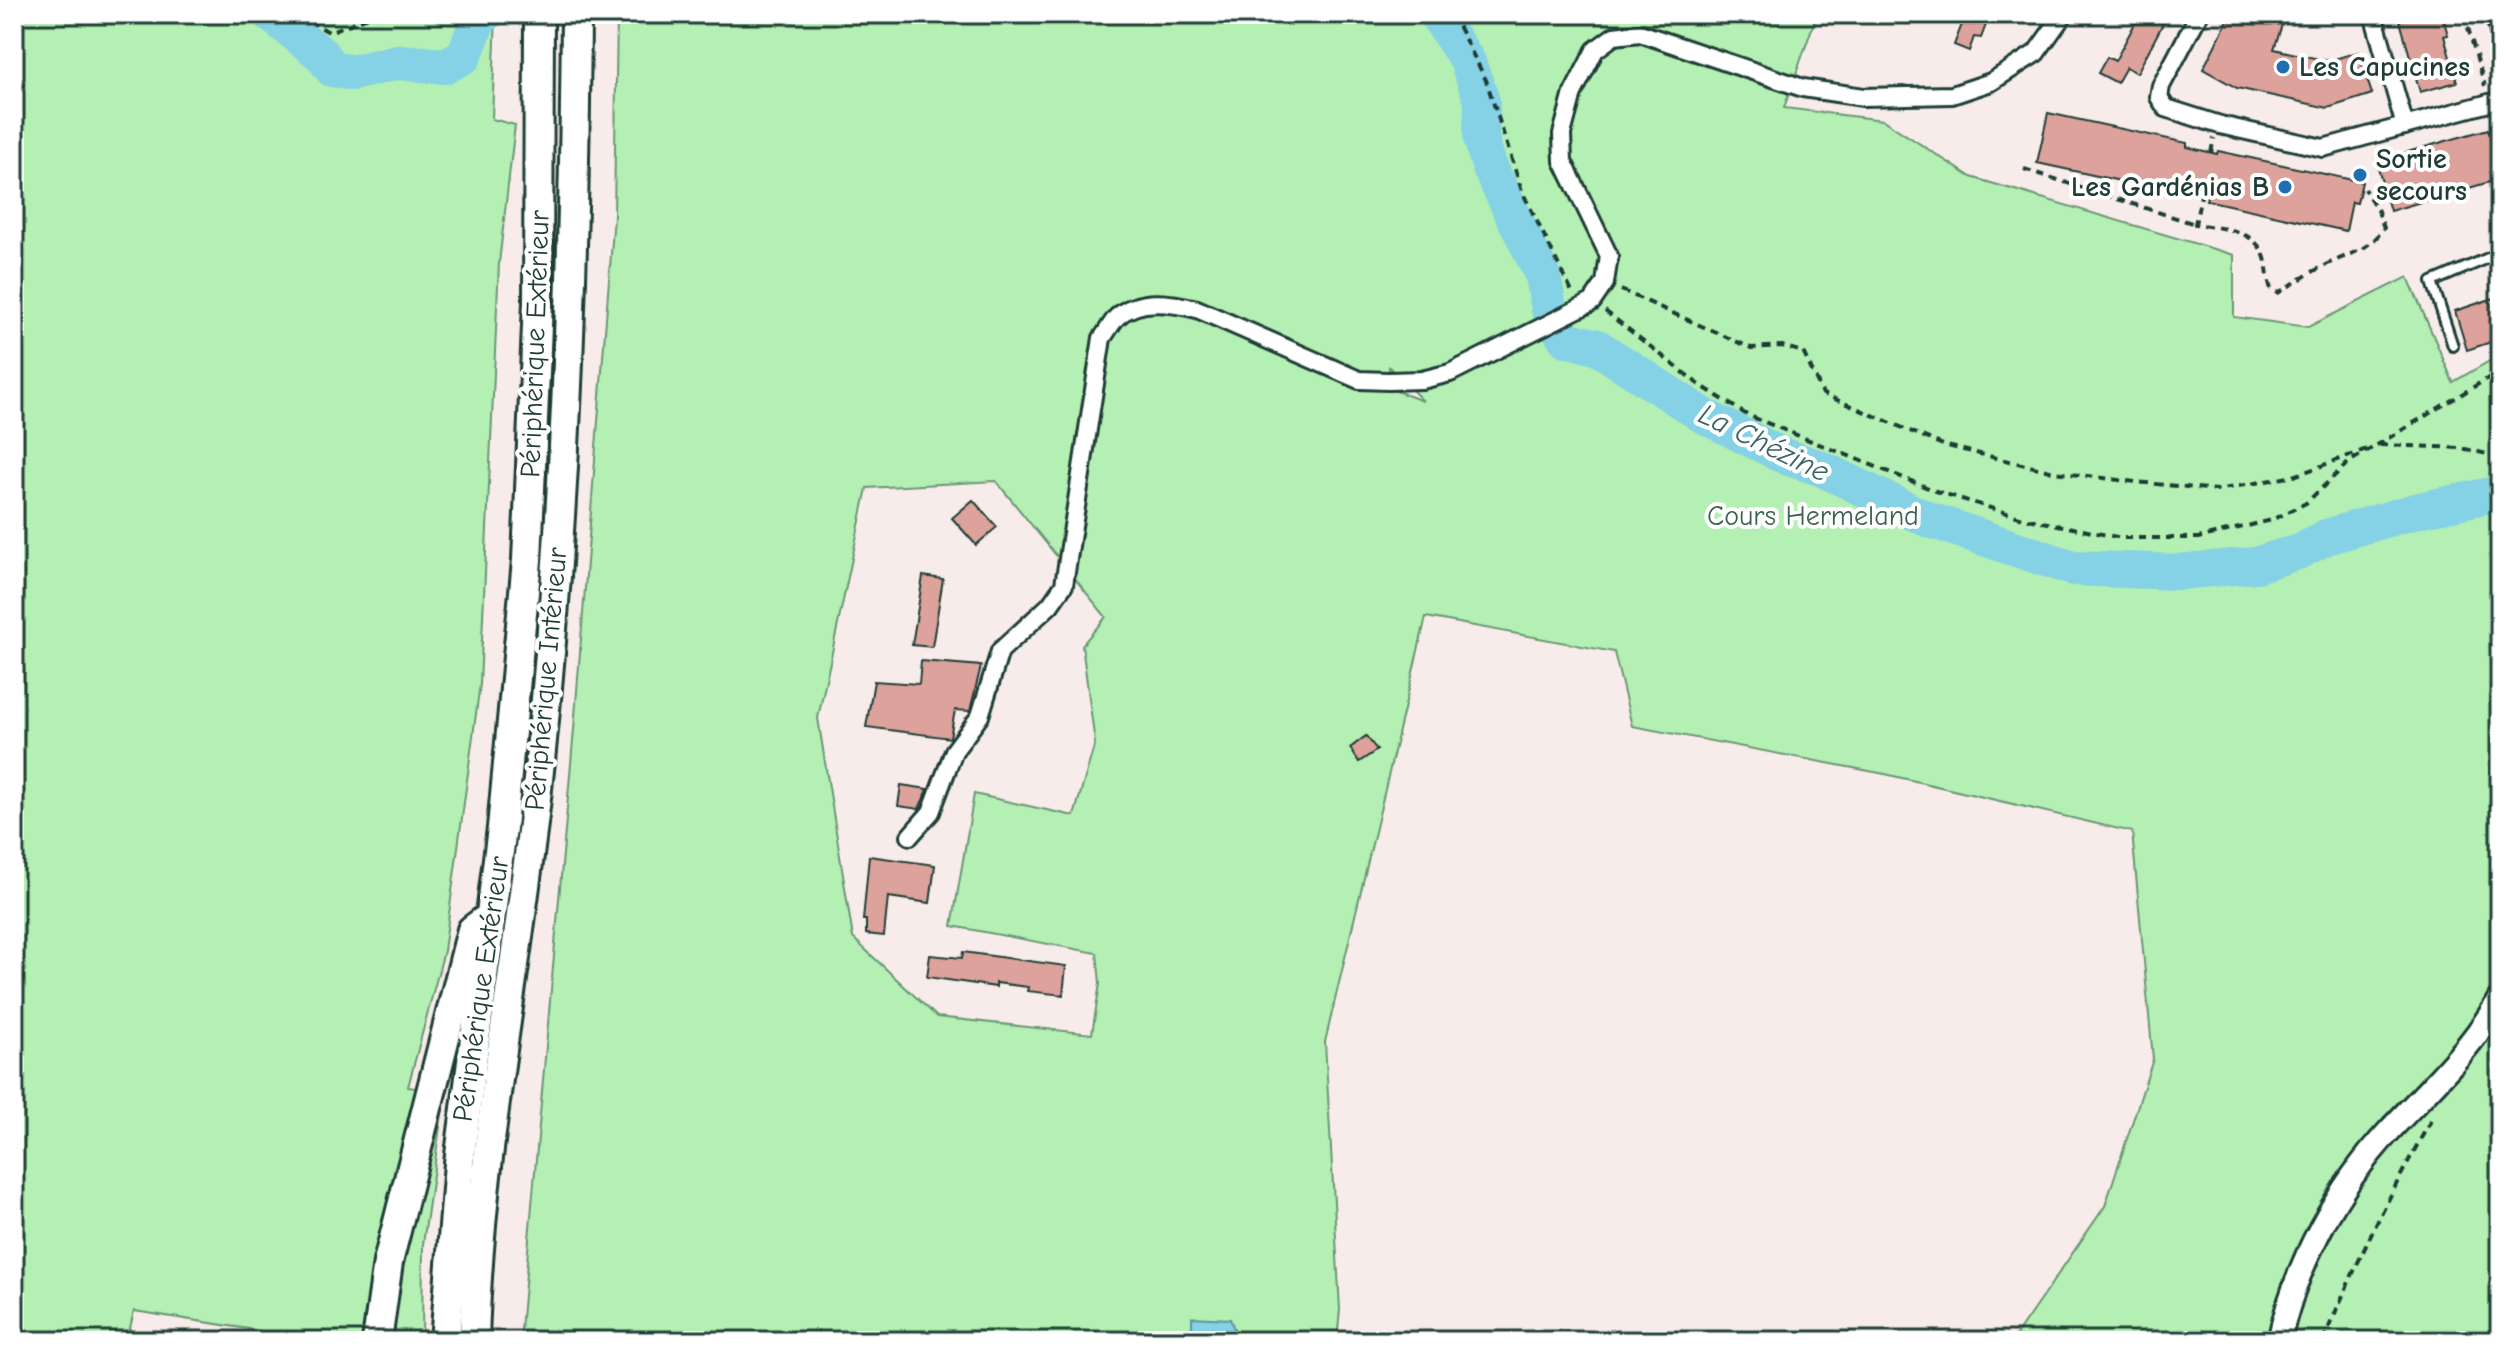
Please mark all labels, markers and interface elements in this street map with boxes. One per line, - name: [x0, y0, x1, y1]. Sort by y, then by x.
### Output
- place label: Les Capucines: [2299, 51, 2470, 83]
- marker: Les Capucines: [2274, 58, 2292, 76]
- place label: Sortie secours: [2376, 143, 2467, 207]
- marker: Sortie secours: [2351, 166, 2369, 184]
- place label: Les Gardénias B: [2071, 171, 2269, 203]
- marker: Les Gardénias B: [2276, 178, 2294, 196]
- street label: Périphérique Extérieur: [514, 210, 556, 478]
- water label: La Chézine: [1693, 396, 1835, 490]
- park label: Cours Hermeland: [1707, 500, 1919, 532]
- street label: Périphérique Intérieur: [519, 546, 573, 812]
- street label: Périphérique Extérieur: [447, 854, 515, 1124]

